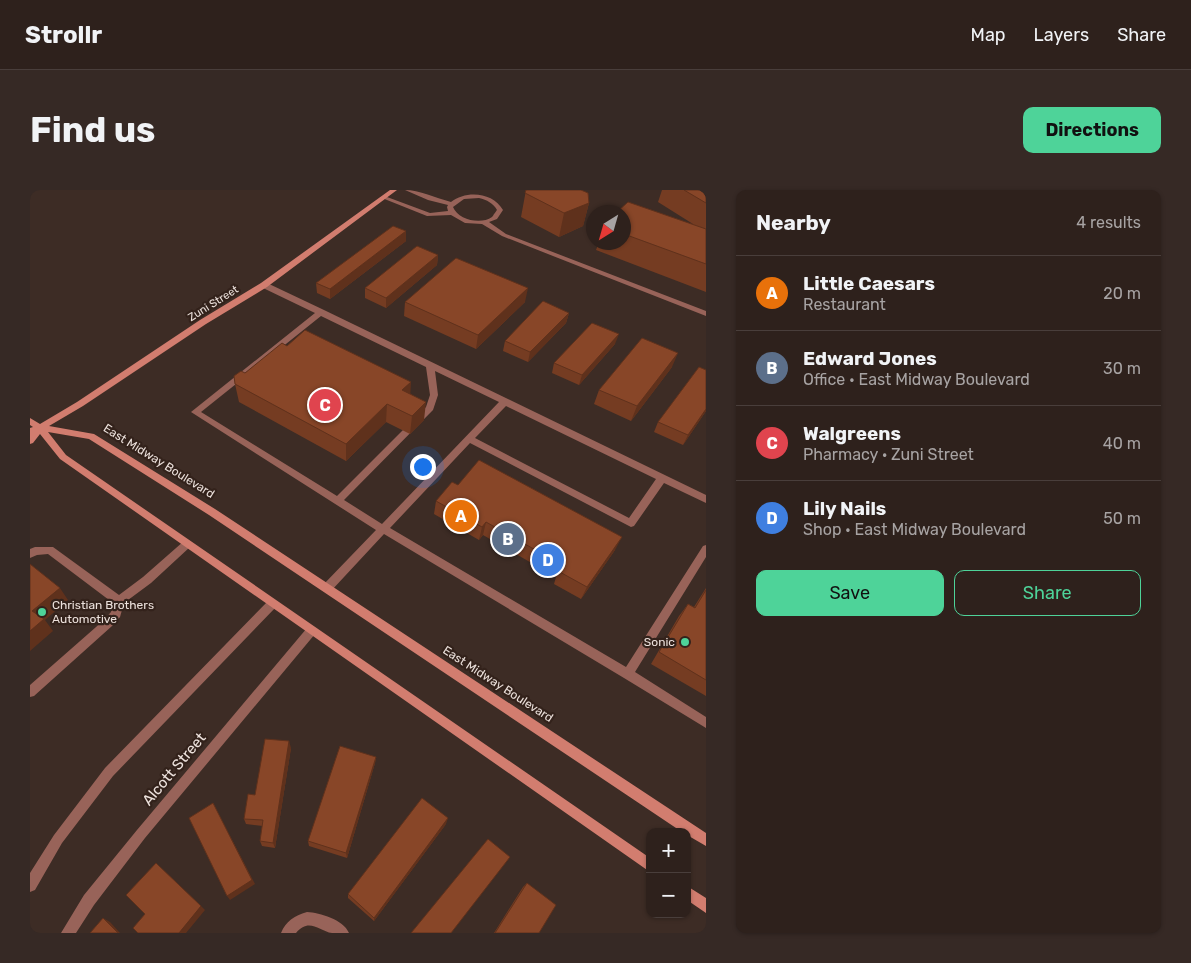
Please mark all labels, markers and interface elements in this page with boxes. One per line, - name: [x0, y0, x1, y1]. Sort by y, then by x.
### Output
- text: Strollr: [25, 21, 102, 49]
- text: Map: [971, 24, 1006, 46]
- text: Layers: [1034, 24, 1089, 46]
- text: Share: [1117, 24, 1166, 46]
- button: Directions: [1023, 107, 1161, 153]
- text: Find us: [30, 109, 155, 151]
- north arrow: [586, 205, 631, 250]
- text: Nearby: [756, 210, 831, 235]
- text: 4 results: [1076, 213, 1141, 232]
- text: Little Caesars: [803, 272, 935, 295]
- street label: Zuni Street: [186, 282, 241, 324]
- text: A: [766, 284, 778, 303]
- text: 20 m: [1103, 284, 1141, 303]
- text: Restaurant: [803, 295, 886, 314]
- text: Edward Jones: [803, 347, 937, 370]
- text: B: [766, 359, 778, 378]
- text: 30 m: [1103, 359, 1141, 378]
- text: Office · East Midway Boulevard: [803, 370, 1030, 389]
- pin: C: [309, 386, 341, 424]
- street label: East Midway Boulevard: [101, 421, 217, 501]
- text: Walgreens: [803, 422, 901, 445]
- text: C: [766, 434, 778, 453]
- text: 40 m: [1103, 434, 1141, 453]
- text: Pharmacy · Zuni Street: [803, 445, 974, 464]
- your location: [410, 454, 436, 480]
- pin: A: [445, 497, 477, 535]
- text: Lily Nails: [803, 497, 886, 520]
- text: D: [766, 509, 778, 528]
- text: 50 m: [1103, 509, 1141, 528]
- pin: B: [492, 520, 524, 558]
- text: Shop · East Midway Boulevard: [803, 520, 1026, 539]
- pin: D: [532, 541, 564, 579]
- button: Save: [756, 570, 944, 616]
- button: Share: [954, 570, 1141, 616]
- place label: Christian Brothers Automotive: [52, 598, 154, 626]
- marker: Christian Brothers Automotive: [36, 606, 48, 618]
- place label: Sonic: [644, 635, 675, 649]
- marker: Sonic: [679, 636, 691, 648]
- street label: East Midway Boulevard: [440, 643, 556, 725]
- street label: Alcott Street: [138, 729, 210, 809]
- map controls: [646, 828, 691, 918]
- button: +: [646, 828, 691, 873]
- button: −: [646, 873, 691, 918]

